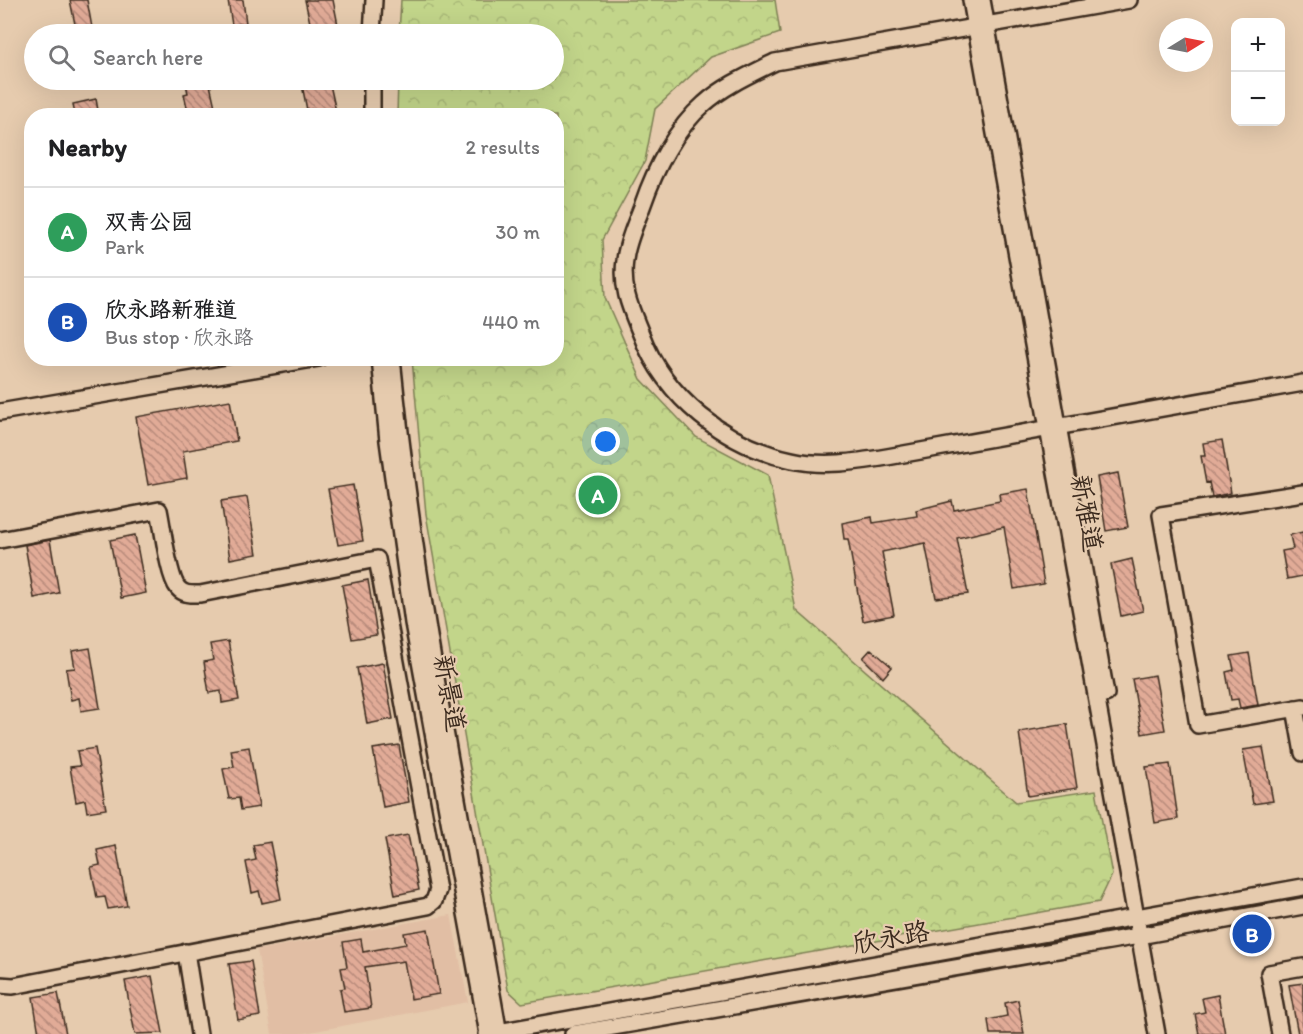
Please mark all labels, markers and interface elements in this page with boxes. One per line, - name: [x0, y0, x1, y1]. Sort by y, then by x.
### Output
- north arrow: [1159, 18, 1213, 72]
- map controls: [1231, 18, 1285, 126]
- button: +: [1231, 18, 1285, 72]
- search box: [24, 24, 564, 90]
- icon: search: [45, 41, 78, 74]
- text: Search here: [93, 44, 203, 71]
- button: −: [1231, 72, 1285, 126]
- text: Nearby: [48, 131, 127, 163]
- text: 2 results: [466, 135, 540, 159]
- text: 双青公园: [105, 208, 193, 235]
- text: A: [61, 220, 74, 244]
- text: 30 m: [495, 220, 540, 244]
- text: Park: [105, 235, 144, 259]
- text: 欣永路新雅道: [105, 296, 237, 323]
- text: B: [61, 310, 74, 334]
- text: 440 m: [482, 310, 540, 334]
- text: Bus stop · 欣永路: [105, 325, 253, 349]
- your location: [591, 427, 620, 456]
- pin: A: [578, 472, 618, 518]
- street label: 新雅道: [1064, 472, 1110, 554]
- street label: 新景道: [427, 652, 473, 734]
- pin: B: [1232, 912, 1272, 956]
- street label: 欣永路: [850, 914, 932, 960]

